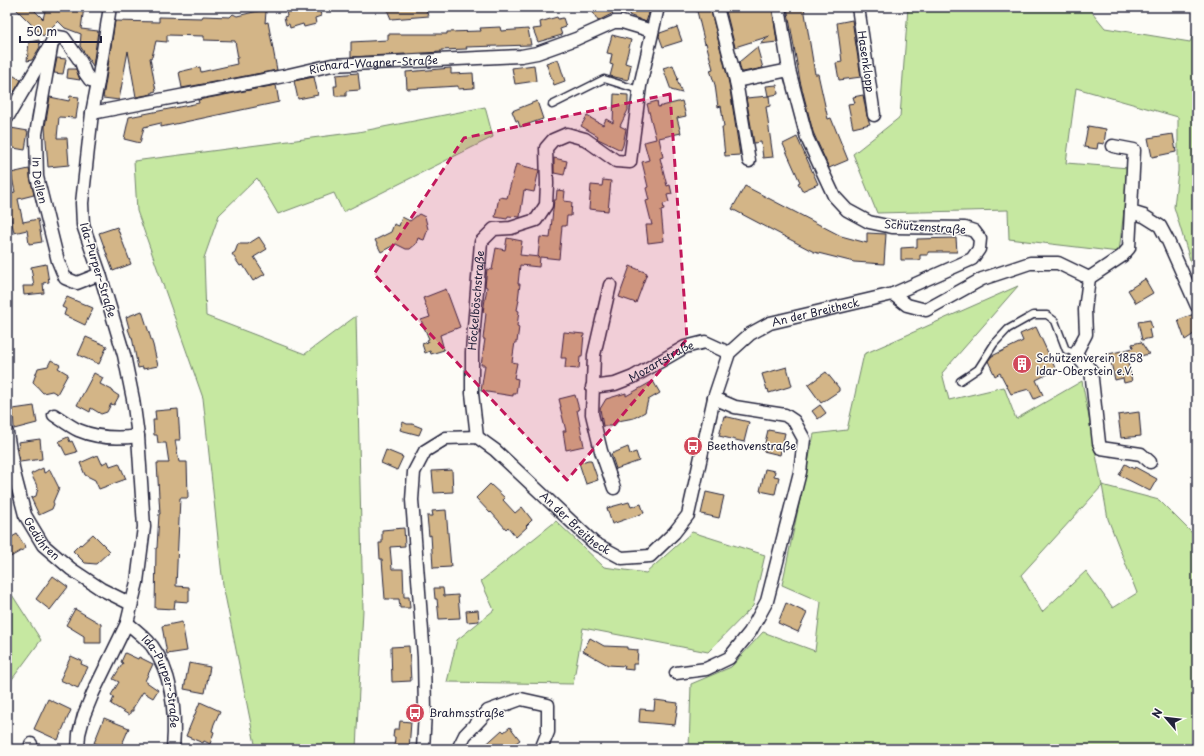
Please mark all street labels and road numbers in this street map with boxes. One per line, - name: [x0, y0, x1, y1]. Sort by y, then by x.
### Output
- street label: Hasenklopp: [854, 29, 880, 93]
- street label: Richard-Wagner-Straße: [307, 51, 438, 78]
- street label: In Dellen: [29, 157, 52, 206]
- street label: Schützenstraße: [884, 215, 967, 238]
- street label: Ida-Purper-Straße: [76, 220, 121, 320]
- street label: Höckelböschstraße: [463, 250, 488, 351]
- street label: An der Breitheck: [770, 293, 861, 330]
- street label: Mozartstraße: [625, 336, 696, 386]
- street label: An der Breitheck: [536, 487, 614, 559]
- street label: Gedühren: [20, 513, 64, 564]
- street label: Ida-Purper-Straße: [138, 630, 183, 728]

